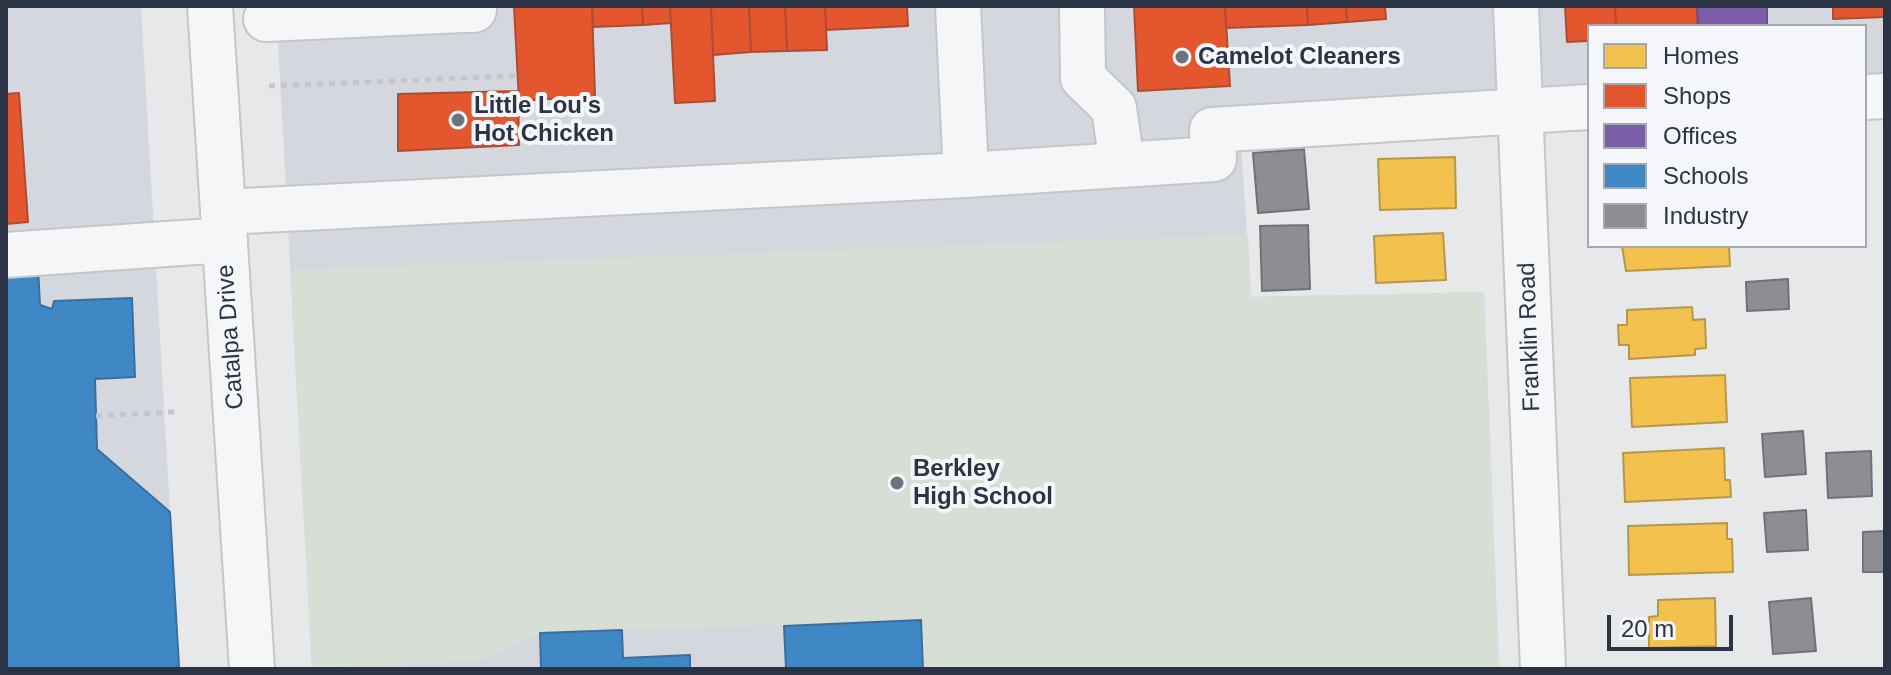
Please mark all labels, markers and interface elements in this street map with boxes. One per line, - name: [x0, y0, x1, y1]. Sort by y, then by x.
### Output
- legend: [1587, 24, 1867, 248]
- text: Homes: [1663, 42, 1739, 69]
- place label: Camelot Cleaners: [1198, 43, 1401, 71]
- marker: Camelot Cleaners: [1173, 48, 1191, 66]
- text: Shops: [1663, 82, 1731, 109]
- place label: Little Lou's Hot Chicken: [474, 92, 614, 148]
- marker: Little Lou's Hot Chicken: [449, 111, 467, 129]
- text: Offices: [1663, 122, 1737, 149]
- text: Schools: [1663, 162, 1748, 189]
- text: Industry: [1663, 202, 1748, 229]
- street label: Franklin Road: [1513, 262, 1547, 412]
- street label: Catalpa Drive: [212, 263, 250, 411]
- place label: Berkley High School: [913, 455, 1053, 511]
- marker: Berkley High School: [888, 474, 906, 492]
- scale bar: [1611, 599, 1737, 649]
- text: 20 m: [1621, 615, 1674, 642]

